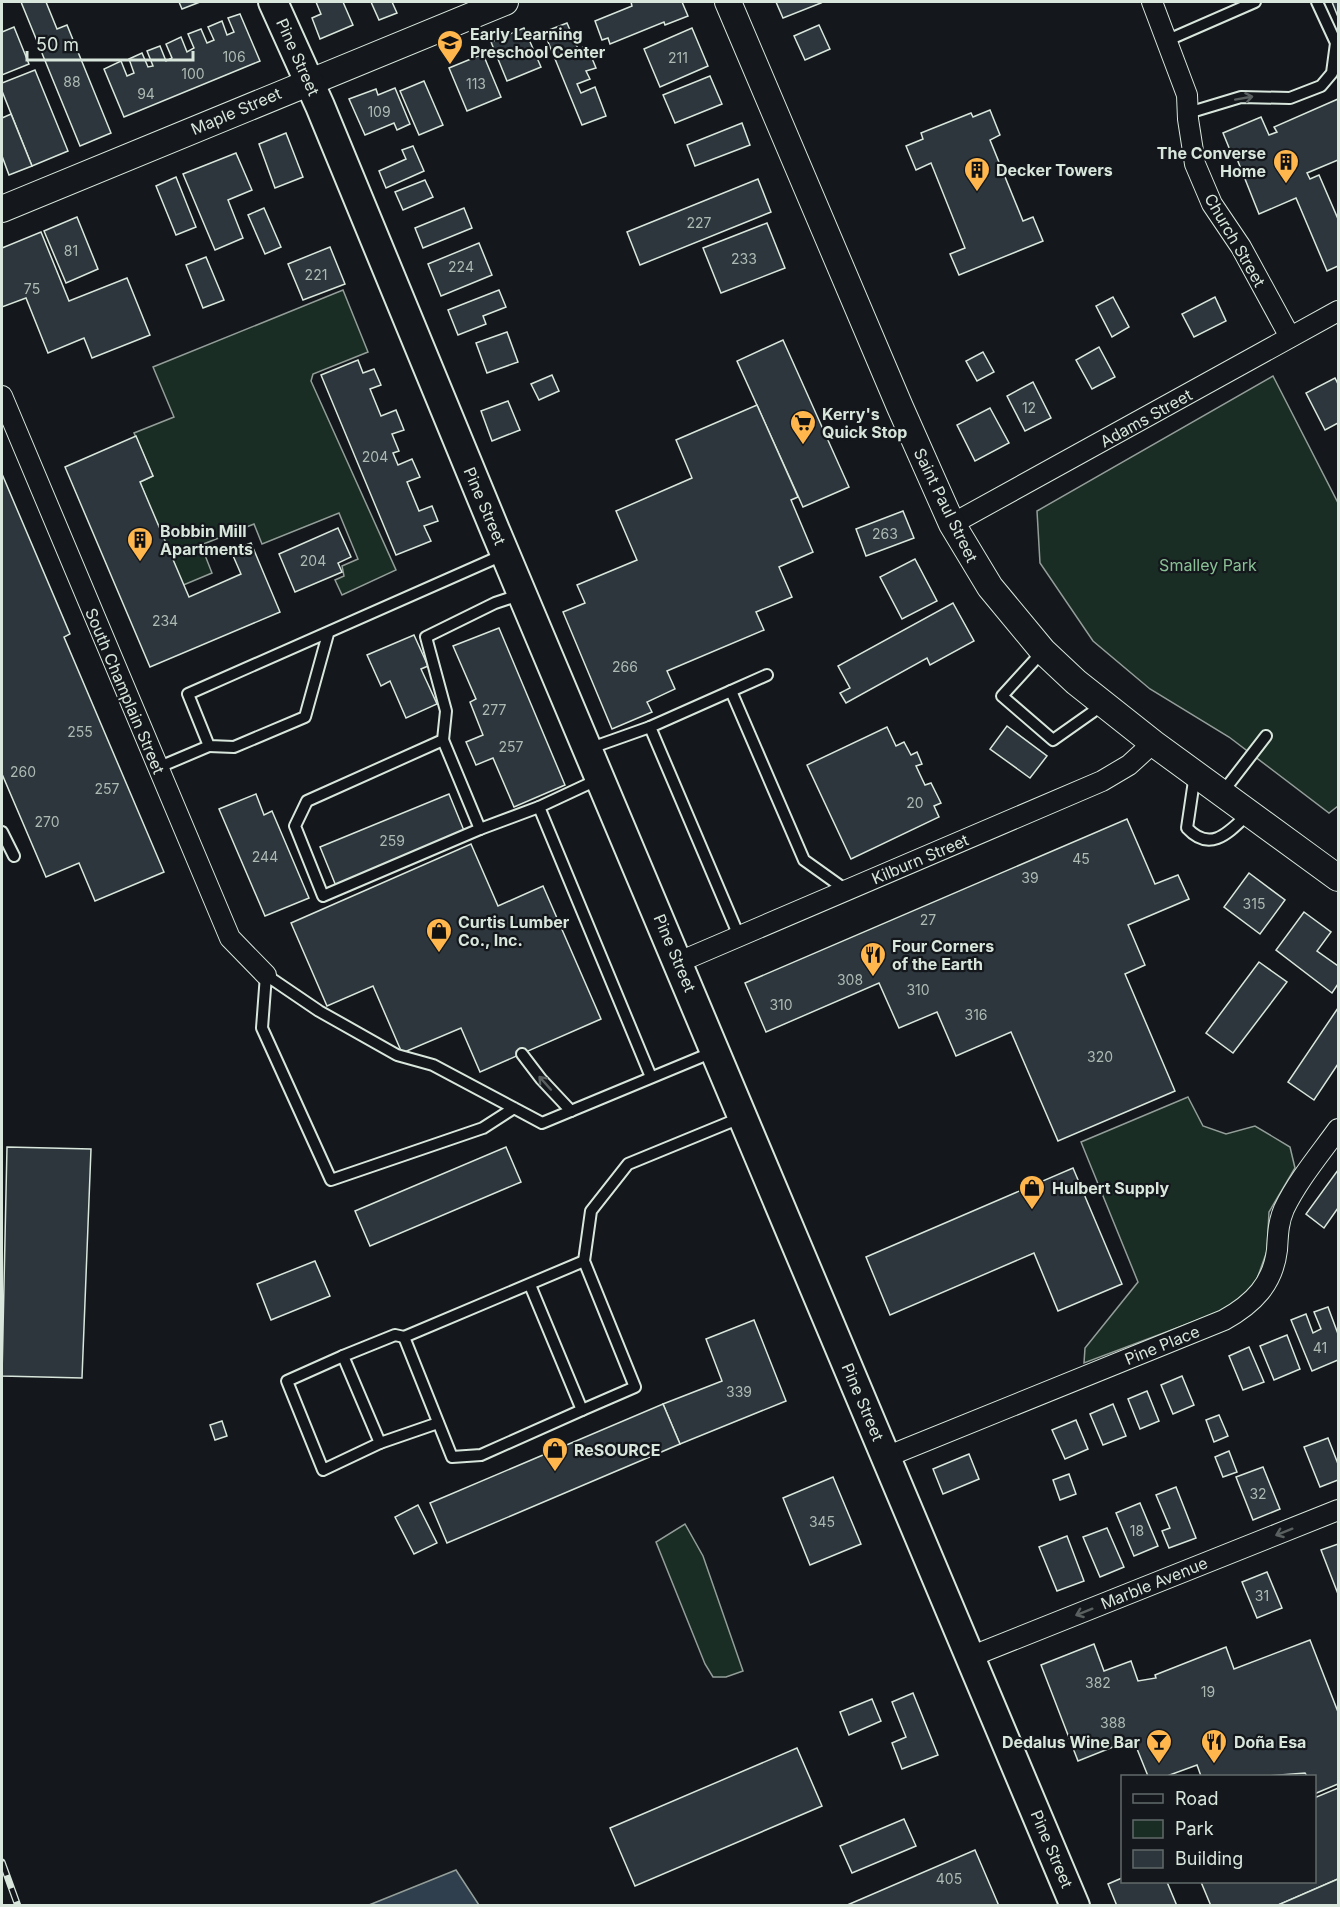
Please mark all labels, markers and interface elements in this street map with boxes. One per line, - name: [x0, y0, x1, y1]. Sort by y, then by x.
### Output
- street label: Pine Street: [272, 15, 324, 99]
- scale bar: [27, 24, 194, 62]
- place label: Early Learning Preschool Center: [470, 24, 606, 62]
- school or university icon: Early Learning Preschool Center: [435, 28, 465, 66]
- text: 50 m: [36, 34, 79, 55]
- house number: 106: [222, 48, 246, 65]
- house number: 211: [668, 49, 688, 66]
- house number: 100: [181, 65, 205, 82]
- house number: 88: [63, 73, 81, 90]
- house number: 113: [466, 75, 486, 92]
- street label: Maple Street: [188, 83, 284, 139]
- house number: 94: [137, 85, 155, 102]
- one-way arrow: [1234, 92, 1254, 103]
- house number: 109: [367, 103, 391, 120]
- place label: The Converse Home: [1157, 143, 1266, 181]
- building icon: The Converse Home: [1271, 147, 1301, 185]
- building icon: Decker Towers: [962, 155, 992, 193]
- place label: Decker Towers: [996, 160, 1113, 180]
- street label: Church Street: [1200, 190, 1270, 290]
- house number: 227: [687, 214, 712, 231]
- house number: 81: [64, 242, 78, 259]
- house number: 233: [731, 250, 757, 267]
- house number: 224: [448, 258, 474, 275]
- house number: 221: [305, 266, 327, 283]
- house number: 75: [24, 280, 40, 297]
- street label: Adams Street: [1097, 385, 1195, 451]
- house number: 12: [1022, 399, 1036, 416]
- place label: Kerry's Quick Stop: [822, 404, 907, 442]
- supermarket icon: Kerry's Quick Stop: [788, 408, 818, 446]
- street label: Saint Paul Street: [910, 445, 982, 565]
- house number: 204: [362, 448, 388, 465]
- street label: Pine Street: [460, 464, 510, 548]
- place label: Bobbin Mill Apartments: [160, 521, 253, 559]
- building icon: Bobbin Mill Apartments: [125, 525, 155, 563]
- house number: 263: [872, 525, 898, 542]
- house number: 204: [300, 552, 326, 569]
- park label: Smalley Park: [1159, 555, 1257, 575]
- street label: South Champlain Street: [81, 605, 169, 777]
- house number: 234: [152, 612, 178, 629]
- house number: 266: [612, 658, 638, 675]
- house number: 277: [482, 701, 506, 718]
- house number: 255: [67, 723, 93, 740]
- house number: 257: [499, 738, 524, 755]
- house number: 260: [10, 763, 36, 780]
- house number: 257: [95, 780, 120, 797]
- house number: 20: [906, 794, 924, 811]
- house number: 270: [34, 813, 60, 830]
- street label: Kilburn Street: [869, 830, 971, 888]
- house number: 259: [379, 832, 405, 849]
- house number: 244: [252, 848, 278, 865]
- house number: 45: [1072, 850, 1090, 867]
- house number: 39: [1021, 869, 1039, 886]
- house number: 315: [1243, 895, 1265, 912]
- street label: Pine Street: [650, 911, 700, 995]
- house number: 27: [920, 911, 936, 928]
- place label: Curtis Lumber Co., Inc.: [458, 912, 570, 950]
- shop icon: Curtis Lumber Co., Inc.: [424, 916, 454, 954]
- place label: Four Corners of the Earth: [892, 936, 994, 974]
- restaurant icon: Four Corners of the Earth: [858, 940, 888, 978]
- house number: 308: [837, 971, 863, 988]
- house number: 310: [906, 981, 930, 998]
- house number: 310: [769, 996, 793, 1013]
- house number: 316: [964, 1006, 988, 1023]
- house number: 320: [1087, 1048, 1113, 1065]
- one-way arrow: [538, 1076, 552, 1091]
- shop icon: Hulbert Supply: [1017, 1173, 1047, 1211]
- place label: Hulbert Supply: [1052, 1178, 1169, 1198]
- street label: Pine Place: [1122, 1321, 1202, 1369]
- house number: 41: [1313, 1339, 1327, 1356]
- street label: Pine Street: [838, 1360, 888, 1444]
- house number: 339: [726, 1383, 752, 1400]
- shop icon: ReSOURCE: [540, 1435, 570, 1473]
- place label: ReSOURCE: [574, 1440, 660, 1460]
- house number: 32: [1249, 1485, 1267, 1502]
- house number: 345: [809, 1513, 835, 1530]
- house number: 18: [1130, 1522, 1144, 1539]
- one-way arrow: [1275, 1527, 1294, 1538]
- street label: Marble Avenue: [1098, 1552, 1210, 1614]
- house number: 31: [1255, 1587, 1269, 1604]
- one-way arrow: [1075, 1607, 1093, 1618]
- house number: 382: [1085, 1674, 1111, 1691]
- house number: 19: [1201, 1683, 1215, 1700]
- house number: 388: [1100, 1714, 1126, 1731]
- bar icon: Dedalus Wine Bar: [1144, 1727, 1174, 1765]
- restaurant icon: Doña Esa: [1199, 1727, 1229, 1765]
- place label: Dedalus Wine Bar: [1002, 1732, 1140, 1752]
- place label: Doña Esa: [1234, 1732, 1306, 1752]
- legend: [1121, 1775, 1316, 1883]
- text: Road: [1175, 1788, 1218, 1809]
- street label: Pine Street: [1027, 1807, 1077, 1891]
- text: Park: [1175, 1818, 1214, 1839]
- text: Building: [1175, 1848, 1243, 1869]
- house number: 405: [936, 1870, 962, 1887]

